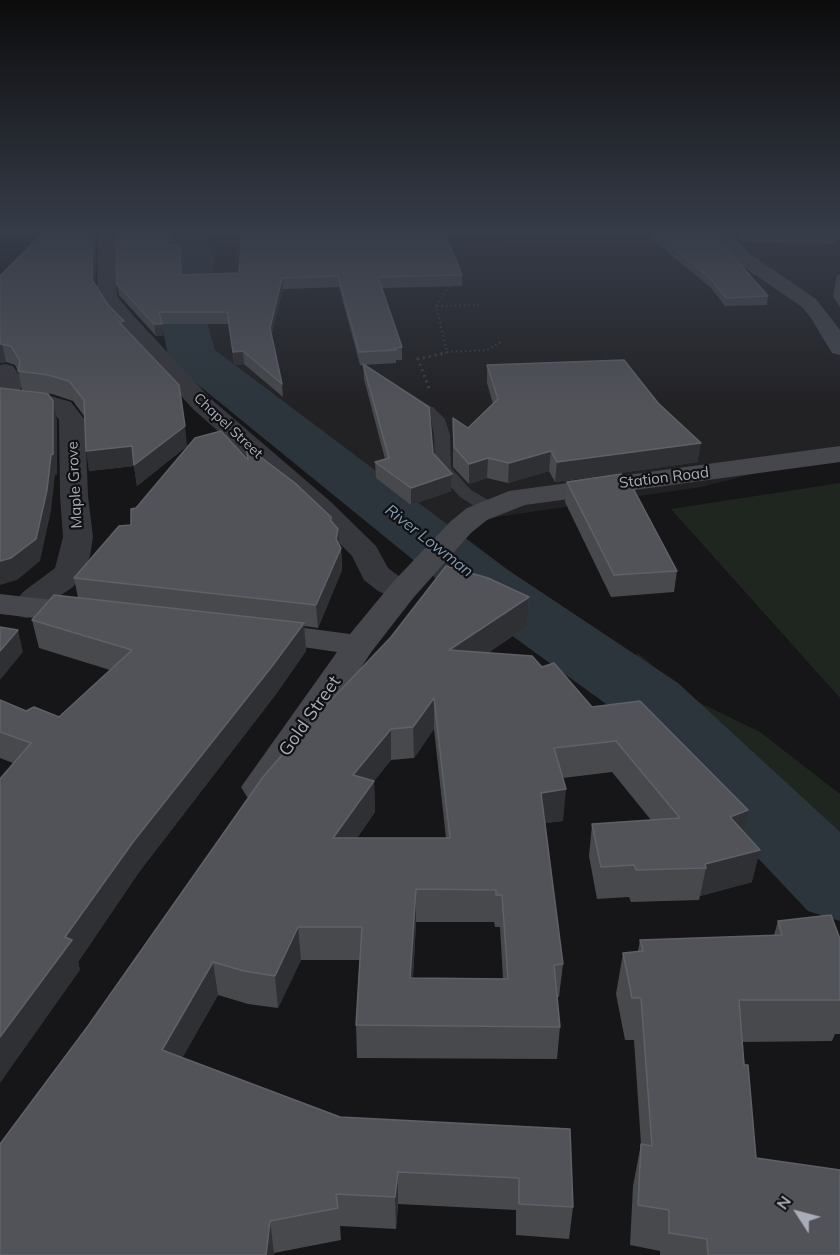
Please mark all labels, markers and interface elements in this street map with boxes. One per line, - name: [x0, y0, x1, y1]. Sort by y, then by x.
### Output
- street label: Chapel Street: [190, 390, 266, 462]
- street label: Maple Grove: [64, 441, 86, 529]
- street label: Station Road: [618, 464, 710, 492]
- water label: River Lowman: [381, 501, 477, 581]
- street label: Gold Street: [274, 672, 346, 760]
- north arrow: [768, 1183, 828, 1243]
- text: N: [772, 1192, 795, 1213]

